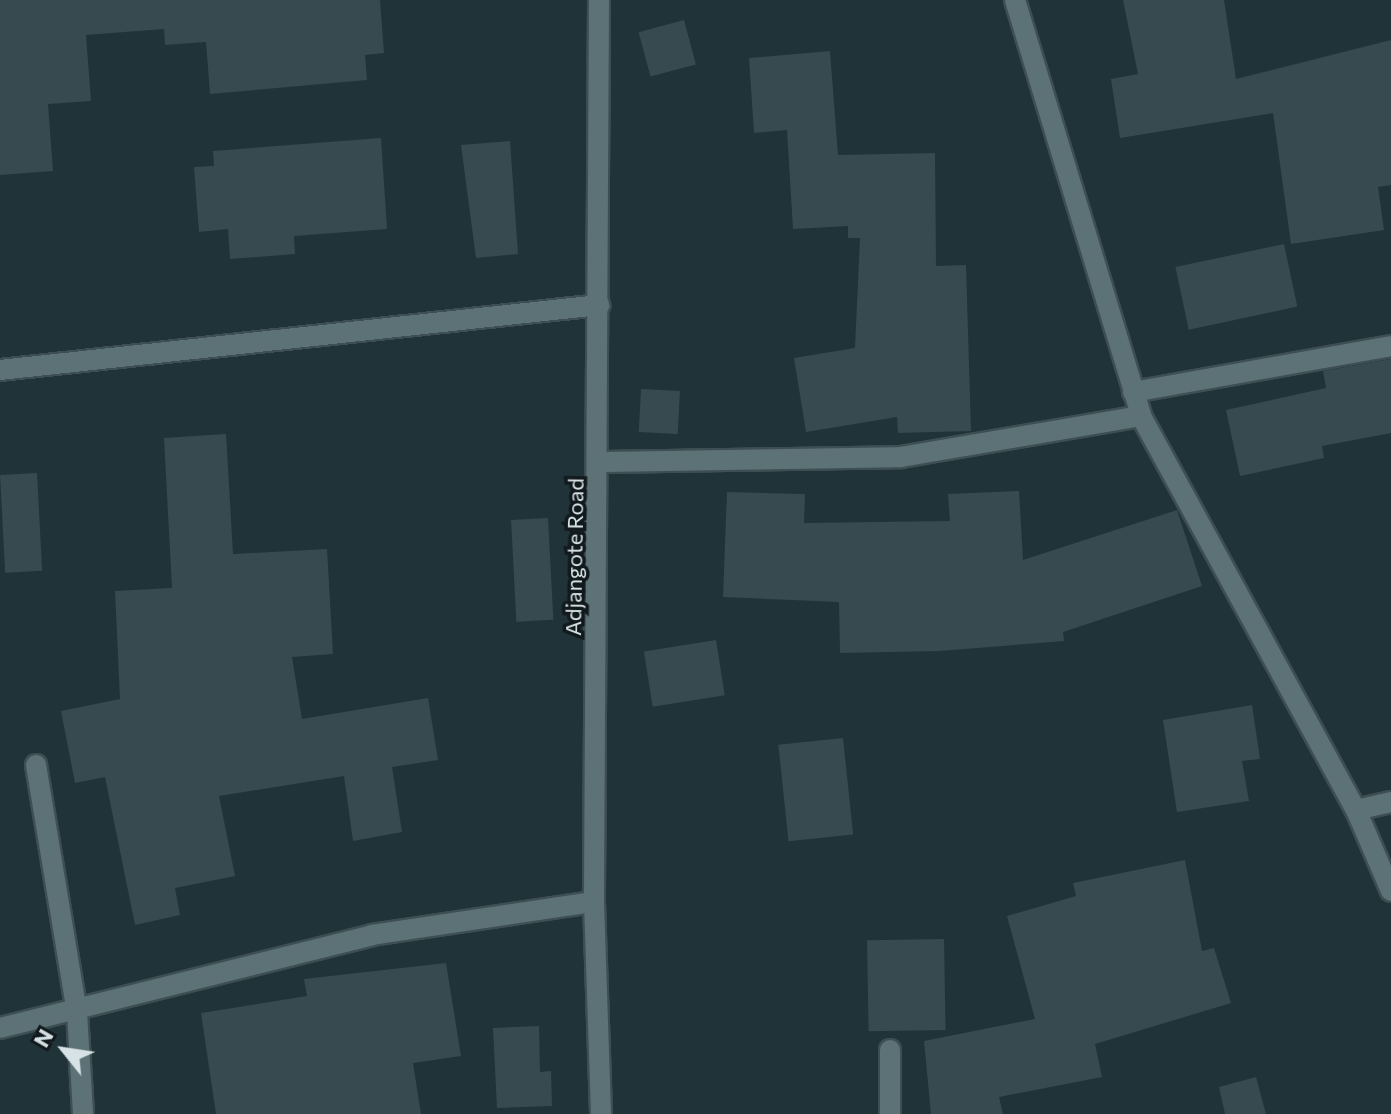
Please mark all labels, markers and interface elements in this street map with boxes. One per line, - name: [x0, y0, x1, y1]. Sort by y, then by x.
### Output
- street label: Adjangote Road: [559, 478, 589, 636]
- north arrow: [24, 1010, 104, 1090]
- text: N: [27, 1024, 59, 1052]

